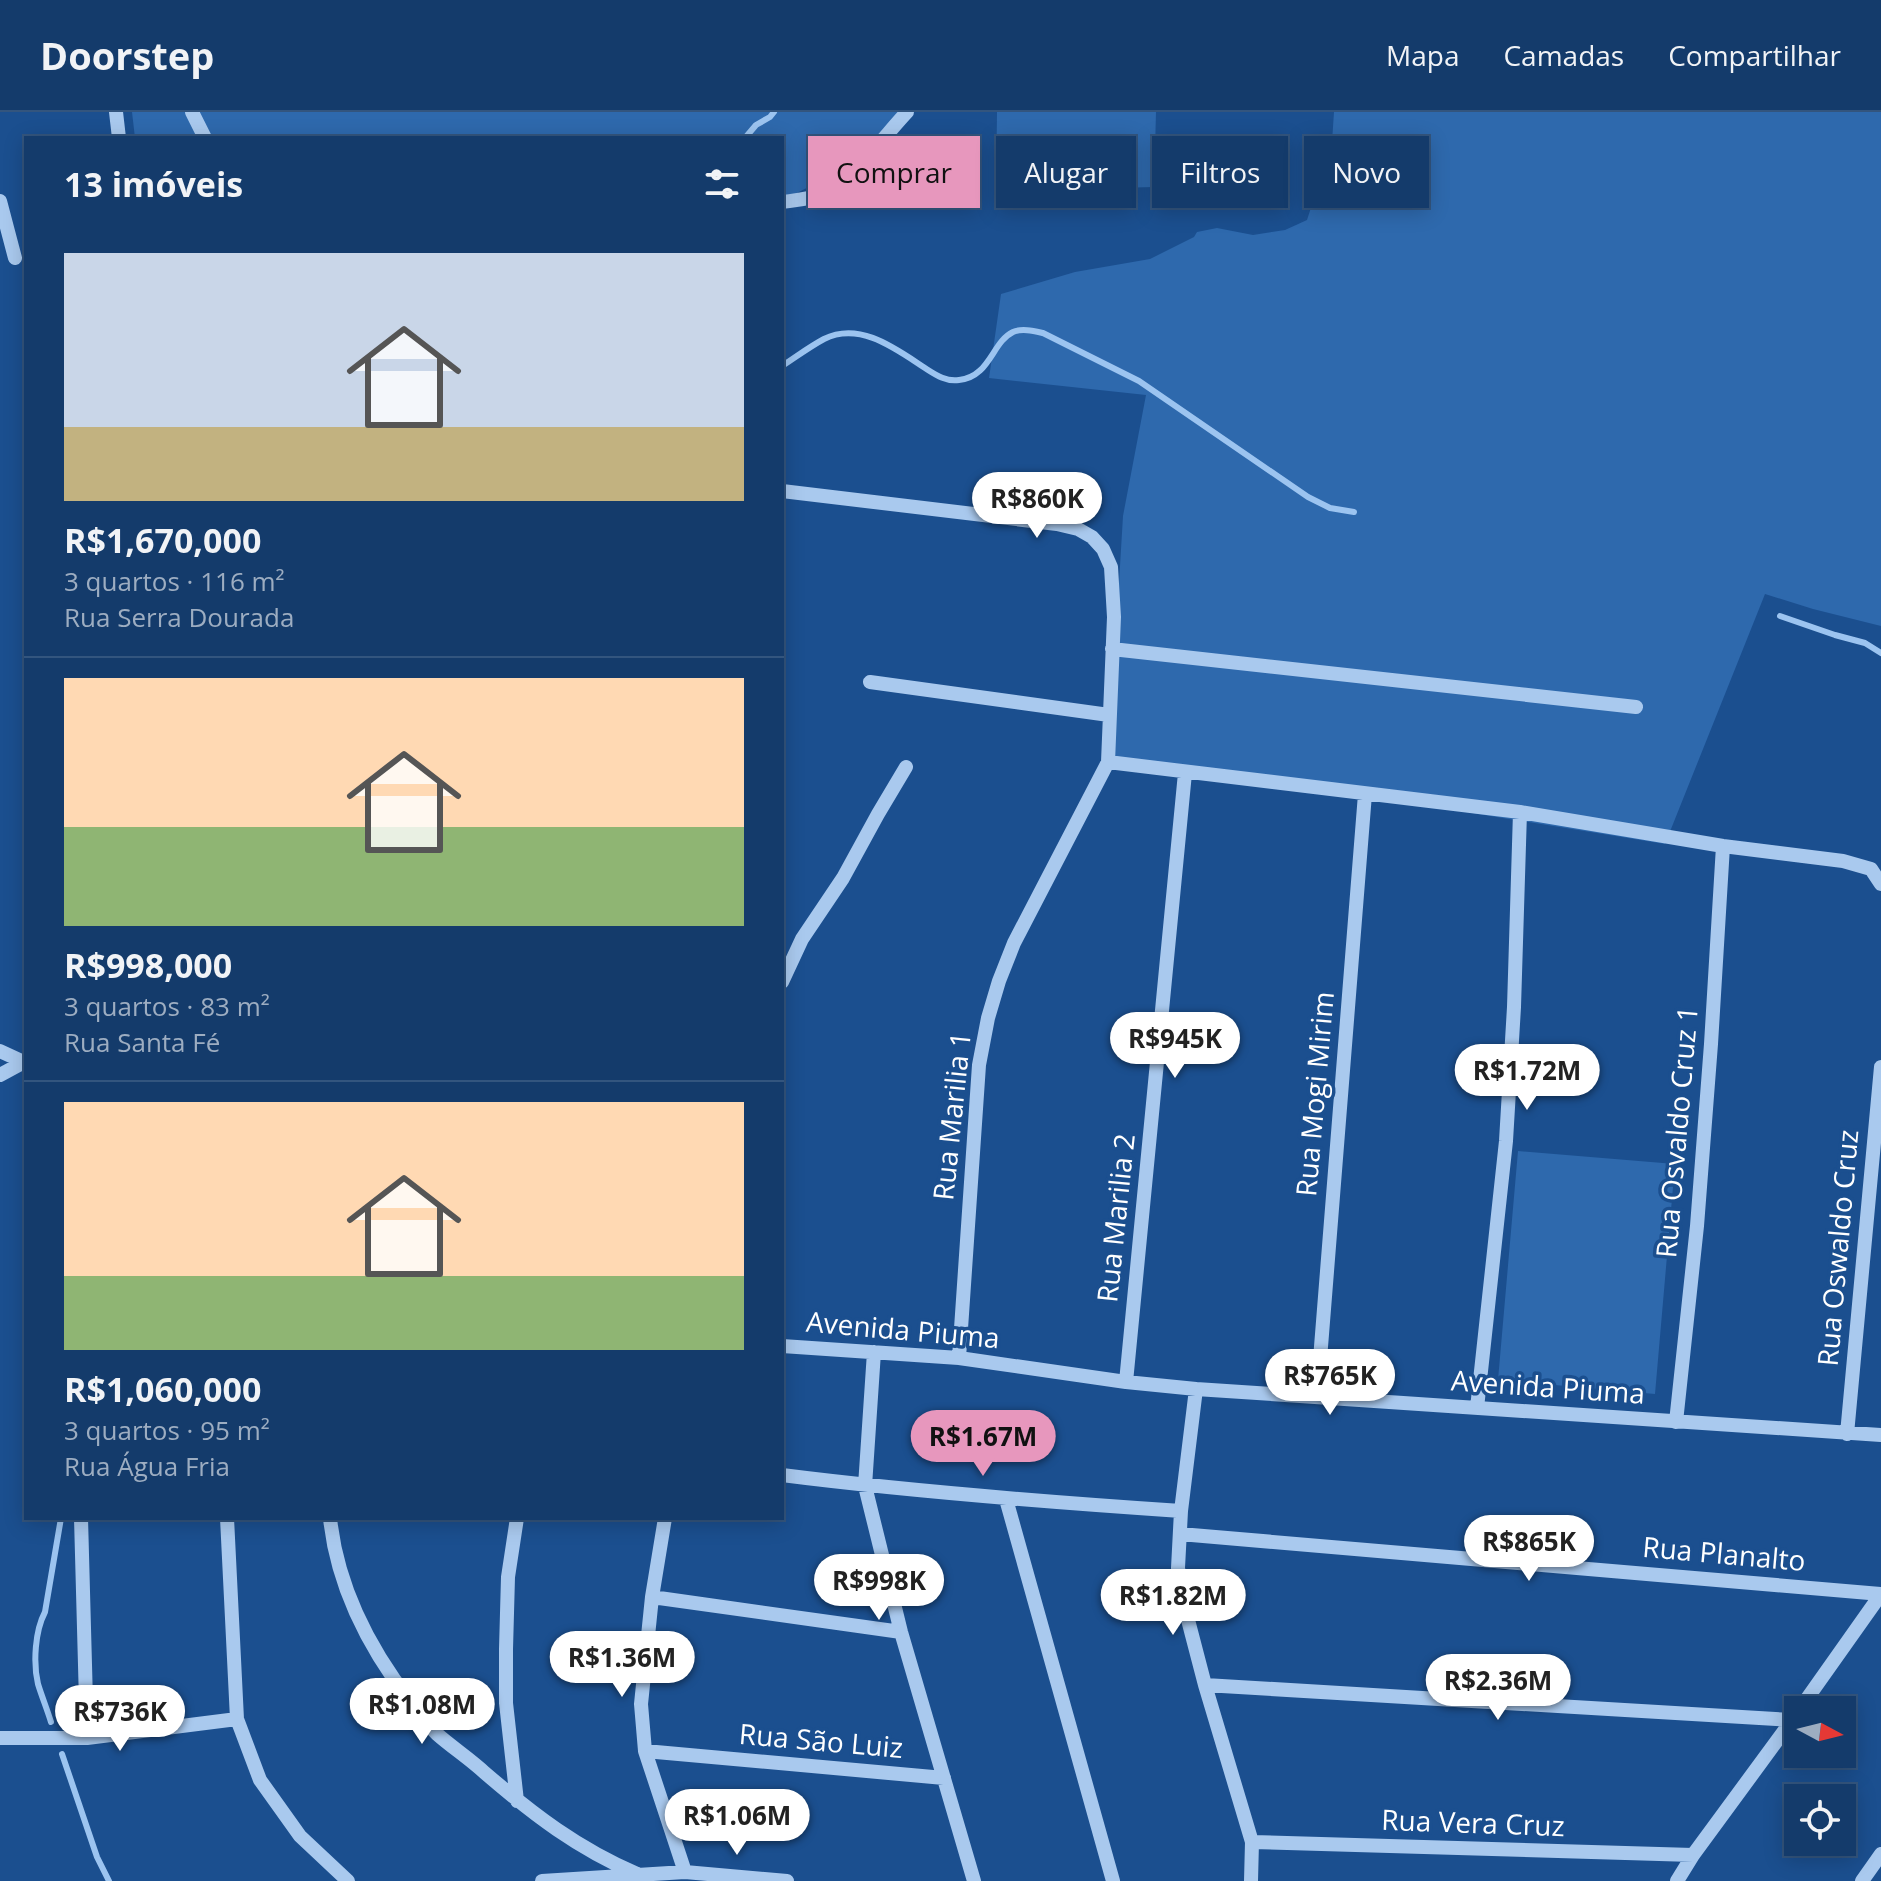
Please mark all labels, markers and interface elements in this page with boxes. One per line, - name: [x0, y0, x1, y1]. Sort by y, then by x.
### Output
- text: Doorstep: [40, 29, 214, 81]
- text: Mapa: [1386, 36, 1459, 74]
- text: Camadas: [1503, 36, 1624, 74]
- text: Compartilhar: [1668, 36, 1841, 74]
- chip: Comprar: [808, 136, 980, 208]
- chip: Alugar: [996, 136, 1136, 208]
- chip: Filtros: [1152, 136, 1288, 208]
- chip: Novo: [1304, 136, 1429, 208]
- text: 13 imóveis: [64, 161, 243, 207]
- icon: filters: [700, 162, 744, 206]
- icon: home: [332, 305, 476, 449]
- pin: R$860K: [972, 472, 1102, 540]
- text: R$860K: [990, 480, 1084, 516]
- text: R$1,670,000: [64, 517, 261, 563]
- text: 3 quartos · 116 m²: [64, 563, 285, 599]
- text: Rua Serra Dourada: [64, 599, 294, 635]
- icon: home: [332, 730, 476, 874]
- text: R$998,000: [64, 942, 232, 988]
- text: 3 quartos · 83 m²: [64, 988, 270, 1024]
- street label: Rua Mogi Mirim: [1286, 990, 1342, 1198]
- street label: Rua Osvaldo Cruz 1: [1646, 1004, 1706, 1260]
- pin: R$945K: [1110, 1012, 1240, 1080]
- text: R$945K: [1128, 1020, 1222, 1056]
- text: Rua Santa Fé: [64, 1024, 220, 1060]
- street label: Rua Marilia 1: [923, 1030, 979, 1202]
- pin: R$1.72M: [1453, 1044, 1601, 1112]
- text: R$1.72M: [1473, 1052, 1581, 1088]
- street label: Rua Oswaldo Cruz: [1808, 1128, 1866, 1368]
- street label: Rua Marilia 2: [1087, 1132, 1143, 1304]
- icon: home: [332, 1154, 476, 1298]
- street label: Avenida Piuma: [805, 1302, 1001, 1356]
- pin: R$765K: [1265, 1349, 1395, 1417]
- text: R$765K: [1283, 1357, 1377, 1393]
- street label: Avenida Piuma: [1450, 1360, 1646, 1412]
- text: R$1,060,000: [64, 1366, 261, 1412]
- pin: R$1.67M: [909, 1410, 1057, 1478]
- text: 3 quartos · 95 m²: [64, 1412, 270, 1448]
- text: R$1.67M: [929, 1418, 1037, 1454]
- text: Rua Água Fria: [64, 1448, 230, 1484]
- pin: R$865K: [1464, 1515, 1594, 1583]
- text: R$865K: [1482, 1523, 1576, 1559]
- street label: Rua Planalto: [1641, 1527, 1807, 1579]
- pin: R$998K: [814, 1554, 944, 1622]
- text: R$998K: [832, 1562, 926, 1598]
- pin: R$1.82M: [1099, 1569, 1247, 1637]
- text: R$1.82M: [1119, 1577, 1227, 1613]
- pin: R$1.36M: [548, 1631, 696, 1699]
- text: R$1.36M: [568, 1639, 676, 1675]
- pin: R$2.36M: [1424, 1654, 1572, 1722]
- text: R$2.36M: [1444, 1662, 1552, 1698]
- pin: R$1.08M: [348, 1678, 496, 1746]
- pin: R$736K: [55, 1685, 185, 1753]
- text: R$1.08M: [368, 1686, 476, 1722]
- text: R$736K: [73, 1693, 167, 1729]
- north arrow: [1784, 1696, 1856, 1768]
- map controls: [1784, 1696, 1856, 1856]
- street label: Rua São Luiz: [738, 1714, 905, 1766]
- button: locate: [1784, 1784, 1856, 1856]
- pin: R$1.06M: [663, 1789, 811, 1857]
- text: R$1.06M: [683, 1797, 791, 1833]
- street label: Rua Vera Cruz: [1381, 1800, 1565, 1844]

